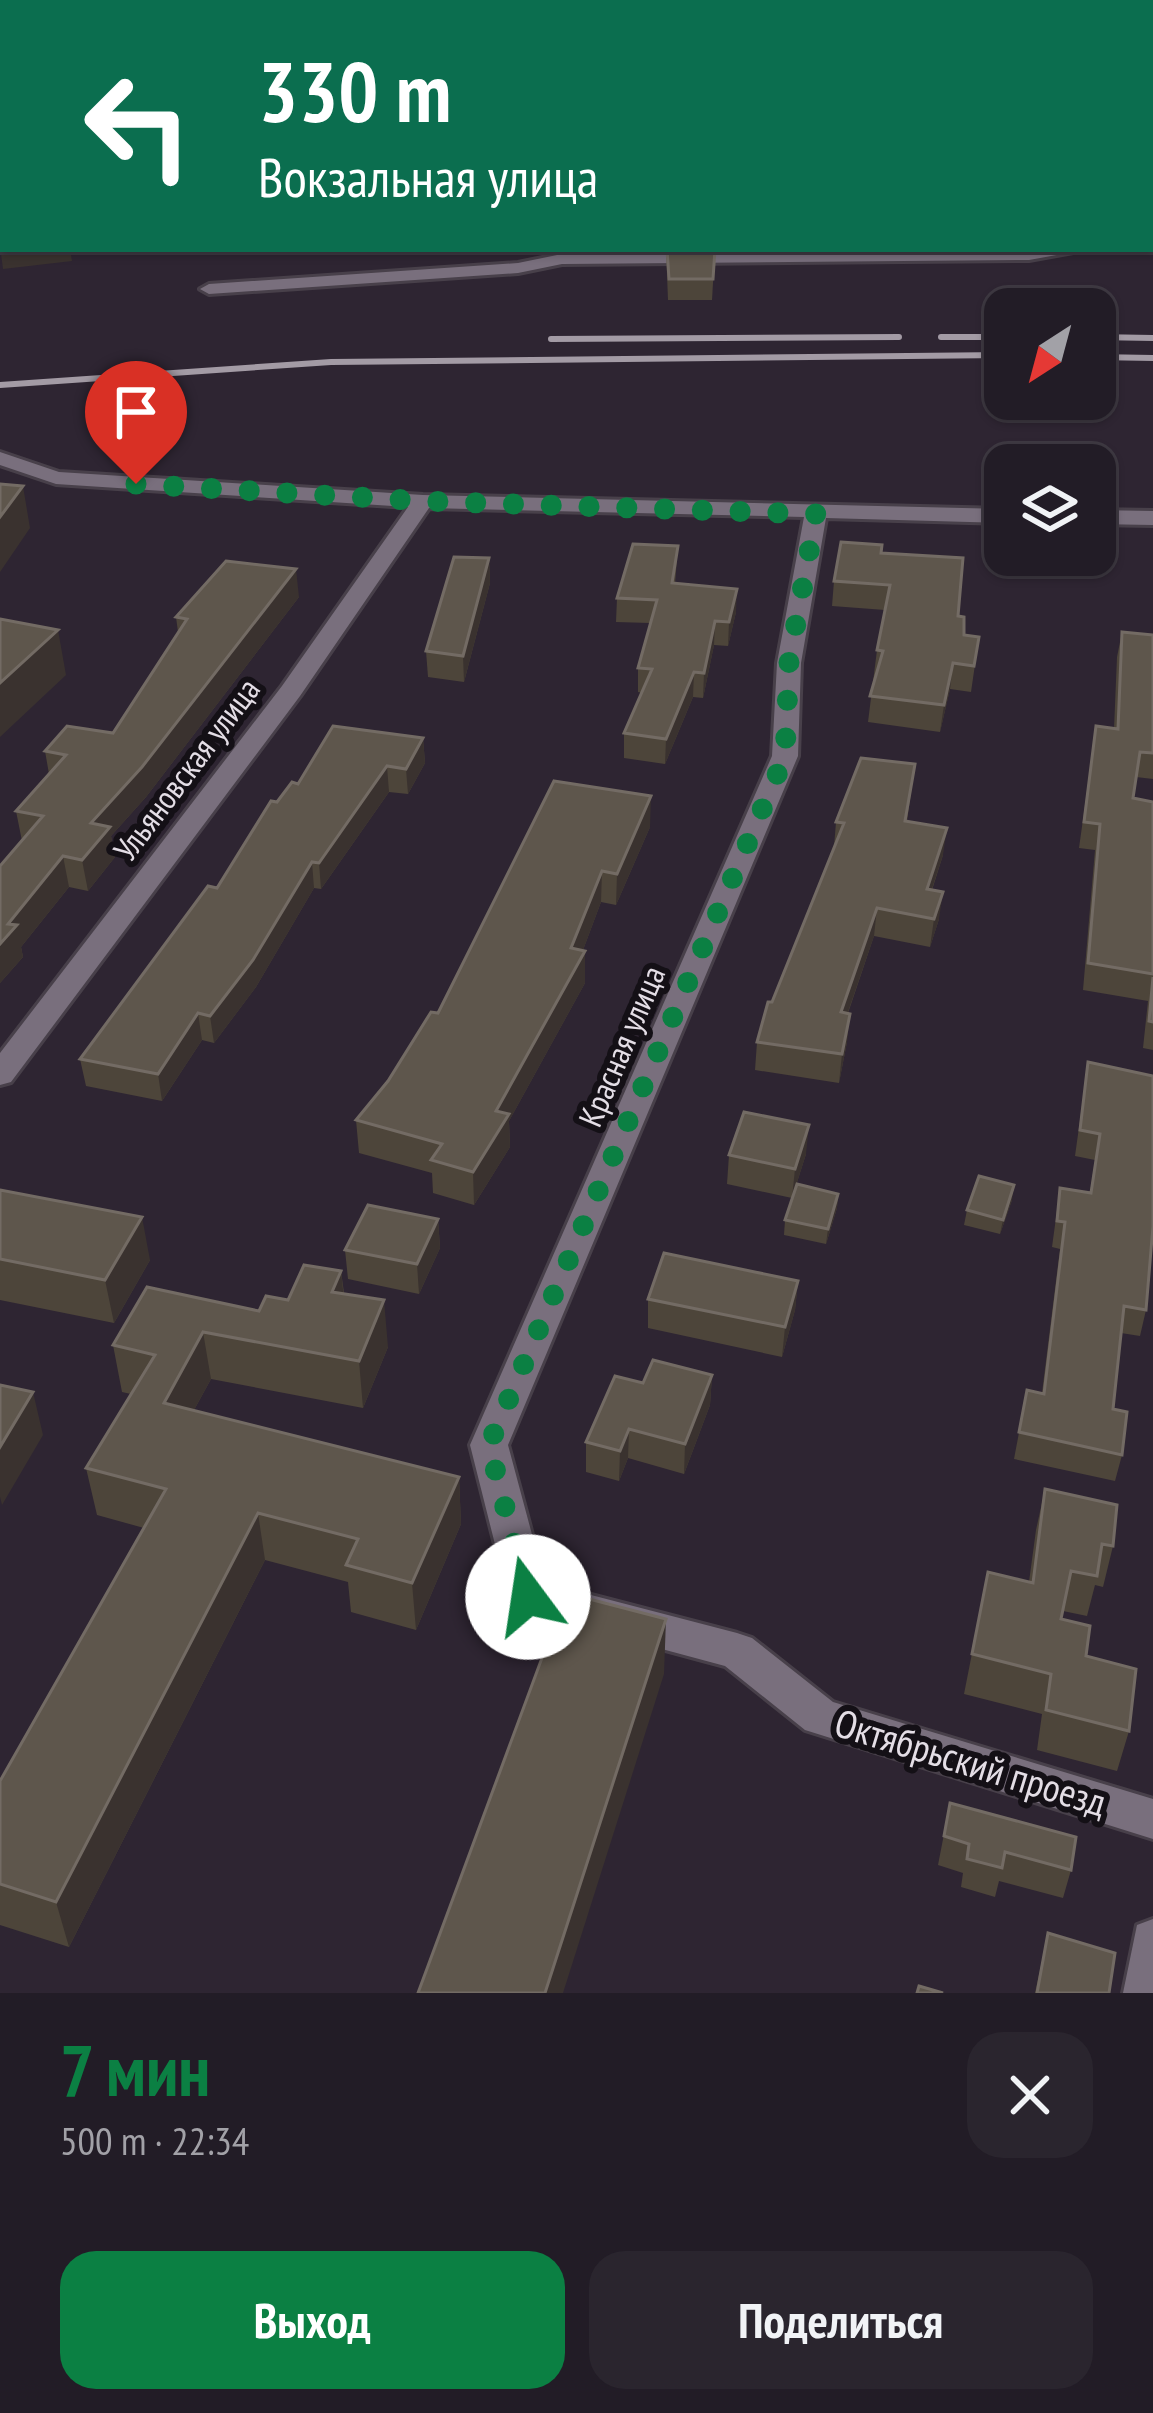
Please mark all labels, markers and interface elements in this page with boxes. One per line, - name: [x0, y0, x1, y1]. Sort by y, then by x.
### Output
- text: 330 m: [258, 36, 451, 145]
- icon: left: [60, 48, 216, 204]
- text: Вокзальная улица: [258, 142, 598, 212]
- north arrow: [984, 288, 1116, 420]
- map controls: [984, 288, 1116, 576]
- pin: [85, 361, 187, 484]
- icon: arrive: [103, 379, 169, 445]
- button: layers: [984, 444, 1116, 576]
- street label: Ульяновская улица: [103, 669, 269, 869]
- street label: Красная улица: [568, 959, 674, 1133]
- position arrow: [465, 1534, 591, 1660]
- street label: Октябрьский проезд: [829, 1696, 1113, 1828]
- text: 7 мин: [60, 2023, 210, 2116]
- button: close: [967, 2032, 1093, 2158]
- text: 500 m · 22:34: [60, 2115, 249, 2166]
- button: Выход: [60, 2251, 565, 2389]
- button: Поделиться: [589, 2251, 1093, 2389]

